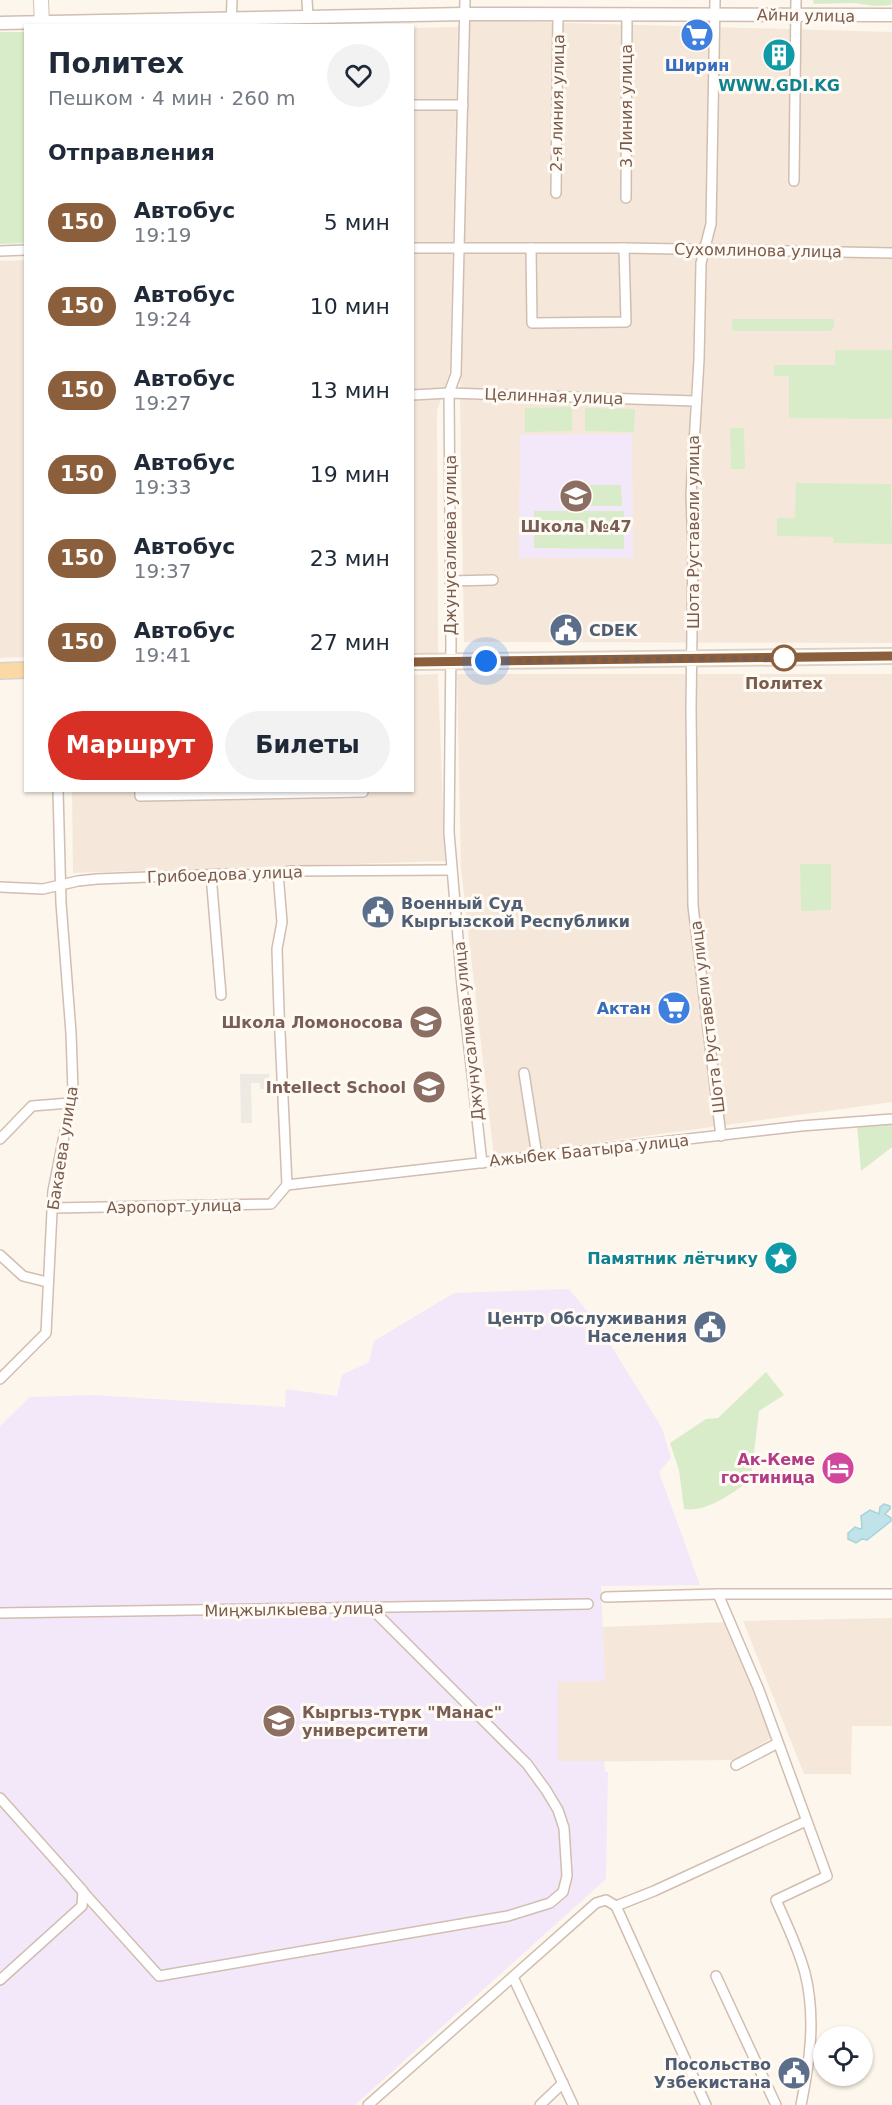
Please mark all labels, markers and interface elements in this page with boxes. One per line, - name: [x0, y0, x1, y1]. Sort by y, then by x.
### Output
- street label: Айни улица: [757, 5, 855, 26]
- supermarket icon: Ширин: [679, 17, 715, 53]
- street label: 2-я линия улица: [547, 34, 568, 172]
- building icon: WWW.GDI.KG: [761, 37, 797, 73]
- button: heart: [327, 44, 390, 107]
- street label: 3 Линия улица: [617, 44, 636, 168]
- text: Политех: [48, 47, 184, 80]
- place label: Ширин: [665, 56, 729, 75]
- place label: WWW.GDI.KG: [718, 76, 840, 95]
- text: Пешком · 4 мин · 260 m: [48, 86, 295, 110]
- text: Отправления: [48, 140, 215, 165]
- text: Автобус: [134, 198, 235, 223]
- text: 150: [60, 210, 104, 234]
- text: 5 мин: [324, 210, 390, 235]
- text: 19:19: [134, 223, 191, 247]
- street label: Сухомлинова улица: [674, 240, 842, 261]
- text: Автобус: [134, 282, 235, 307]
- text: 150: [60, 294, 104, 318]
- text: 10 мин: [310, 294, 390, 319]
- text: 19:24: [134, 307, 191, 331]
- text: Автобус: [134, 366, 235, 391]
- text: 150: [60, 378, 104, 402]
- text: 13 мин: [310, 378, 390, 403]
- street label: Целинная улица: [484, 385, 624, 408]
- text: 19:27: [134, 391, 191, 415]
- street label: Шота Руставели улица: [684, 435, 703, 629]
- text: Автобус: [134, 450, 235, 475]
- street label: Джунусалиева улица: [441, 455, 460, 635]
- text: 150: [60, 462, 104, 486]
- text: 19 мин: [310, 462, 390, 487]
- text: 19:33: [134, 475, 191, 499]
- school or university icon: Школа №47: [558, 478, 594, 514]
- place label: Школа №47: [520, 517, 632, 536]
- text: Автобус: [134, 534, 235, 559]
- text: 150: [60, 546, 104, 570]
- text: 23 мин: [310, 546, 390, 571]
- text: 19:37: [134, 559, 191, 583]
- public building icon: CDEK: [548, 612, 584, 648]
- text: Автобус: [134, 618, 235, 643]
- place label: CDEK: [589, 621, 638, 640]
- text: 150: [60, 630, 104, 654]
- text: 27 мин: [310, 630, 390, 655]
- text: 19:41: [134, 643, 191, 667]
- marker: Политех: [771, 645, 797, 671]
- your location: [471, 646, 501, 676]
- place label: Политех: [745, 674, 824, 693]
- button: Маршрут: [48, 711, 213, 780]
- button: Билеты: [225, 711, 390, 780]
- street label: Грибоедова улица: [147, 862, 303, 887]
- public building icon: Военный Суд Кыргызской Республики: [360, 894, 396, 930]
- place label: Военный Суд Кыргызской Республики: [401, 894, 630, 931]
- street label: Шота Руставели улица: [686, 920, 729, 1114]
- street label: Джунусалиева улица: [450, 940, 487, 1122]
- supermarket icon: Актан: [656, 990, 692, 1026]
- place label: Актан: [597, 999, 651, 1018]
- school or university icon: Школа Ломоносова: [408, 1004, 444, 1040]
- place label: Школа Ломоносова: [222, 1013, 403, 1032]
- school or university icon: Intellect School: [411, 1069, 447, 1105]
- place label: Intellect School: [266, 1078, 406, 1097]
- street label: Бакаева улица: [43, 1085, 82, 1211]
- street label: Ажыбек Баатыра улица: [488, 1131, 690, 1170]
- street label: Аэропорт улица: [106, 1196, 242, 1217]
- place icon: Памятник лётчику: [763, 1240, 799, 1276]
- place label: Памятник лётчику: [587, 1249, 759, 1268]
- place label: Центр Обслуживания Населения: [487, 1309, 687, 1346]
- public building icon: Центр Обслуживания Населения: [692, 1309, 728, 1345]
- place label: Ак-Кеме гостиница: [721, 1450, 815, 1487]
- hotel icon: Ак-Кеме гостиница: [820, 1450, 856, 1486]
- street label: Миңжылкыева улица: [204, 1598, 384, 1621]
- school or university icon: Кыргыз-түрк "Манас" университети: [261, 1703, 297, 1739]
- place label: Кыргыз-түрк "Манас" университети: [302, 1703, 502, 1740]
- map controls: [813, 2026, 873, 2086]
- button: locate: [813, 2026, 873, 2086]
- place label: Посольство Узбекистана: [654, 2055, 771, 2092]
- public building icon: Посольство Узбекистана: [776, 2055, 812, 2091]

